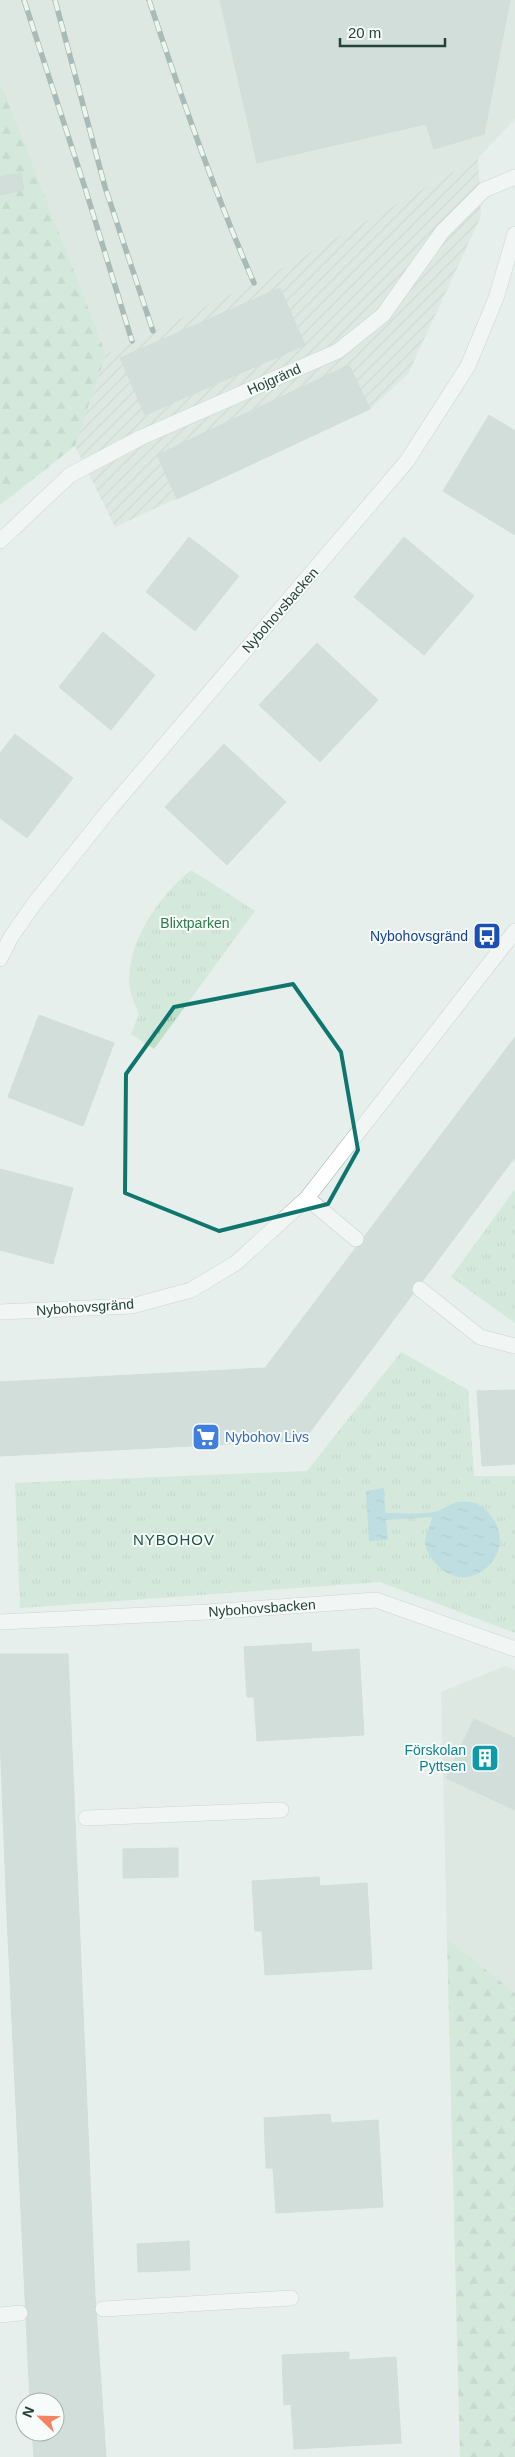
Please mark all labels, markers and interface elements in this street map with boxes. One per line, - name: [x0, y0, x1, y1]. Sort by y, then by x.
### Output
- scale bar: [340, 15, 445, 47]
- text: 20 m: [348, 24, 381, 41]
- street label: Hojgränd: [245, 360, 303, 398]
- street label: Nybohovsbacken: [239, 564, 321, 656]
- park label: Blixtparken: [160, 915, 230, 931]
- bus stop icon: Nybohovsgränd: [472, 921, 502, 951]
- place label: Nybohovsgränd: [370, 928, 468, 944]
- street label: Nybohovsgränd: [36, 1296, 134, 1318]
- supermarket icon: Nybohov Livs: [191, 1422, 221, 1452]
- place label: Nybohov Livs: [225, 1429, 309, 1445]
- district label: NYBOHOV: [133, 1531, 215, 1548]
- street label: Nybohovsbacken: [208, 1596, 316, 1620]
- place label: Förskolan Pyttsen: [405, 1742, 466, 1774]
- building icon: Förskolan Pyttsen: [470, 1743, 500, 1773]
- north arrow: [15, 2392, 65, 2442]
- text: N: [19, 2404, 37, 2420]

